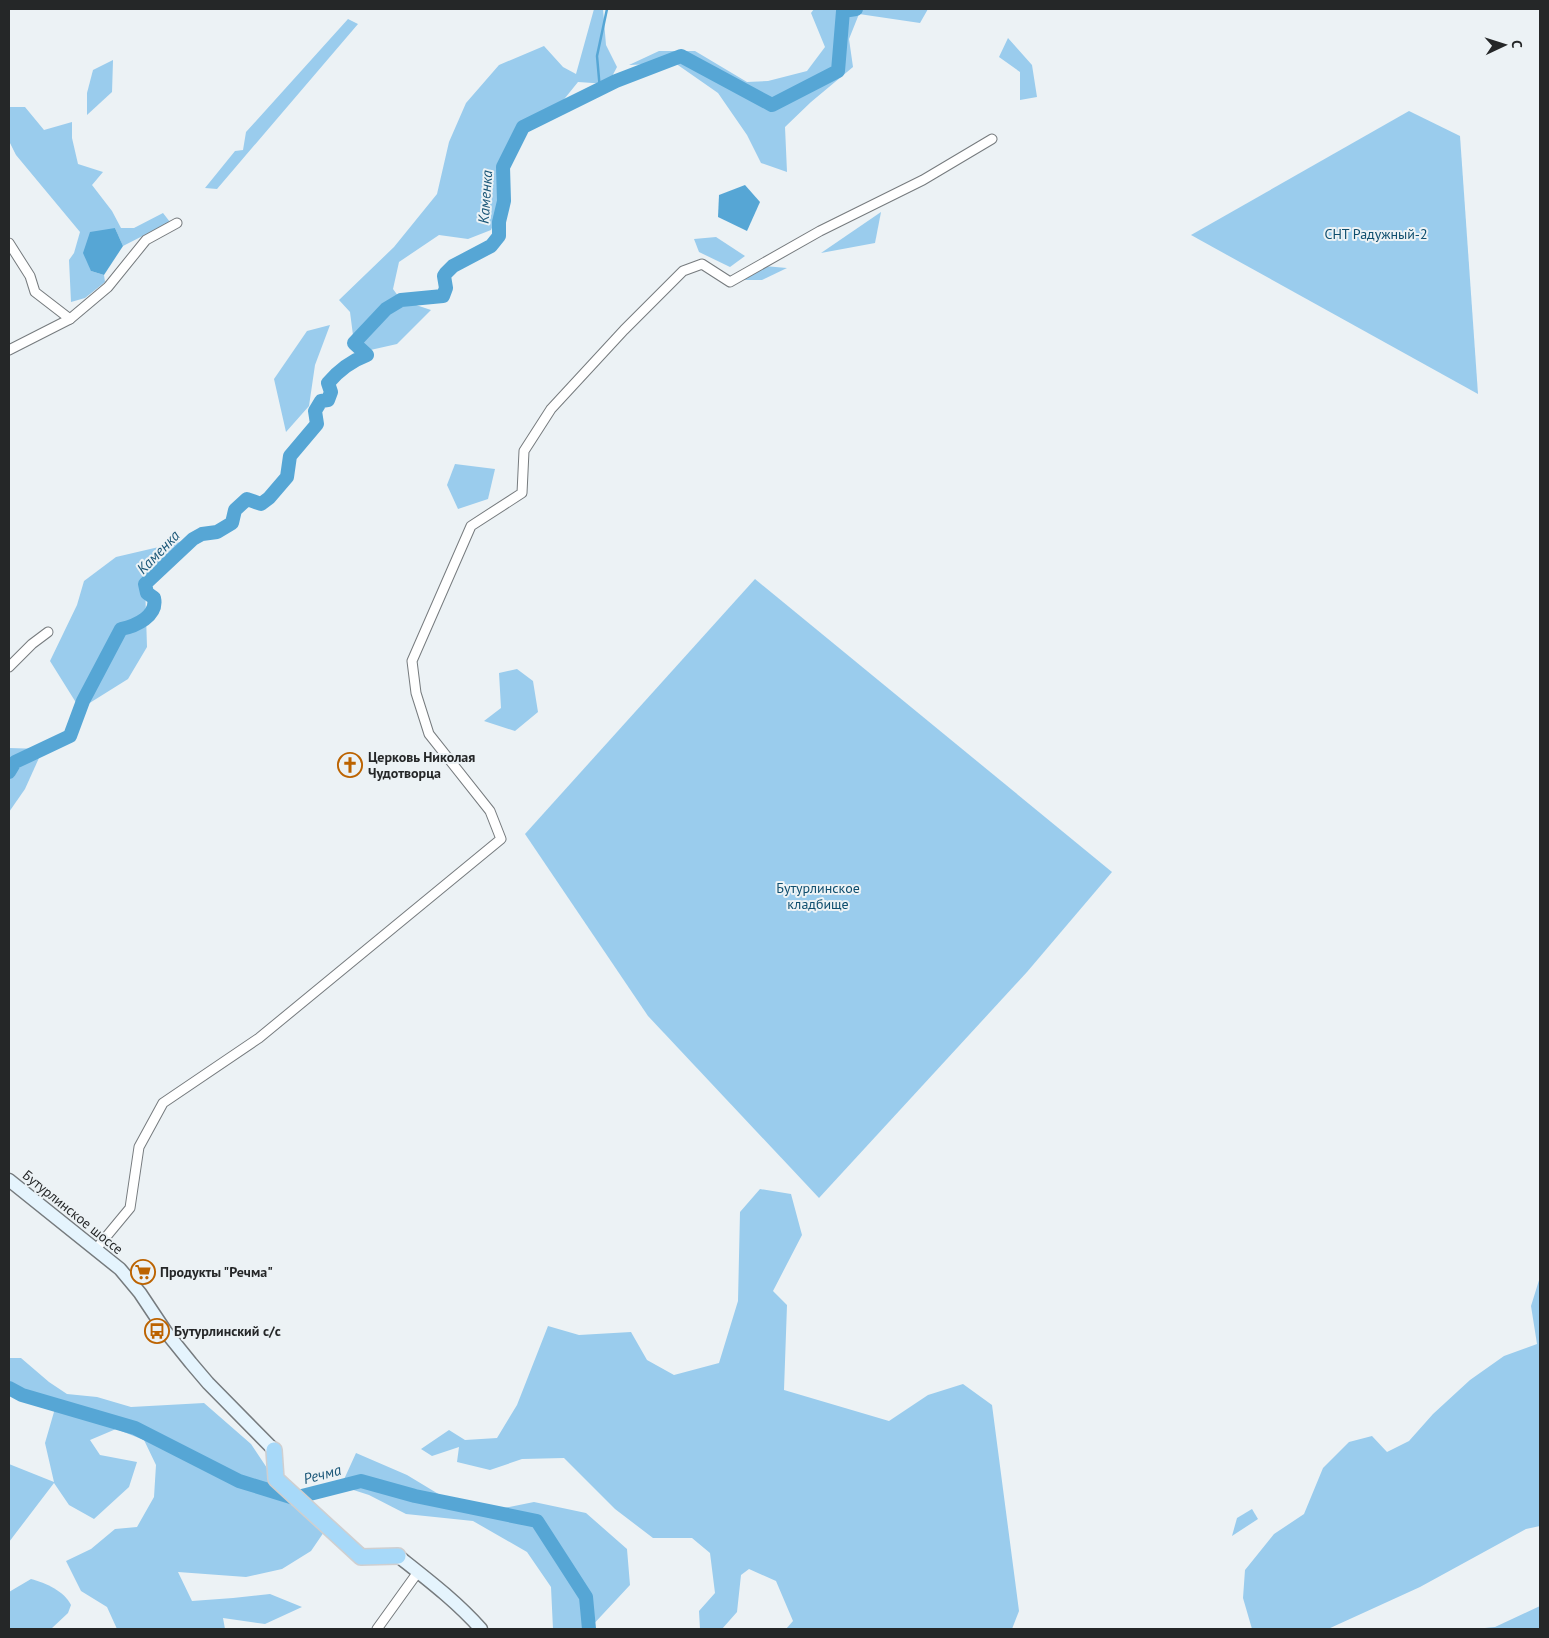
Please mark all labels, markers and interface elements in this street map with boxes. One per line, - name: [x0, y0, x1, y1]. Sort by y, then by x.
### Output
- north arrow: [1479, 20, 1529, 70]
- text: С: [1508, 40, 1526, 49]
- water label: Каменка: [474, 169, 496, 224]
- park label: СНТ Радужный-2: [1324, 225, 1428, 243]
- water label: Каменка: [133, 526, 184, 578]
- place label: Церковь Николая Чудотворца: [368, 748, 475, 782]
- church icon: Церковь Николая Чудотворца: [337, 752, 363, 778]
- park label: Бутурлинское кладбище: [776, 879, 860, 913]
- street label: Бутурлинское шоссе: [19, 1166, 127, 1258]
- supermarket icon: Продукты "Речма": [130, 1259, 156, 1285]
- place label: Продукты "Речма": [160, 1263, 273, 1281]
- bus stop icon: Бутурлинский с/с: [144, 1318, 170, 1344]
- place label: Бутурлинский с/с: [174, 1322, 281, 1340]
- water label: Речма: [301, 1460, 344, 1488]

